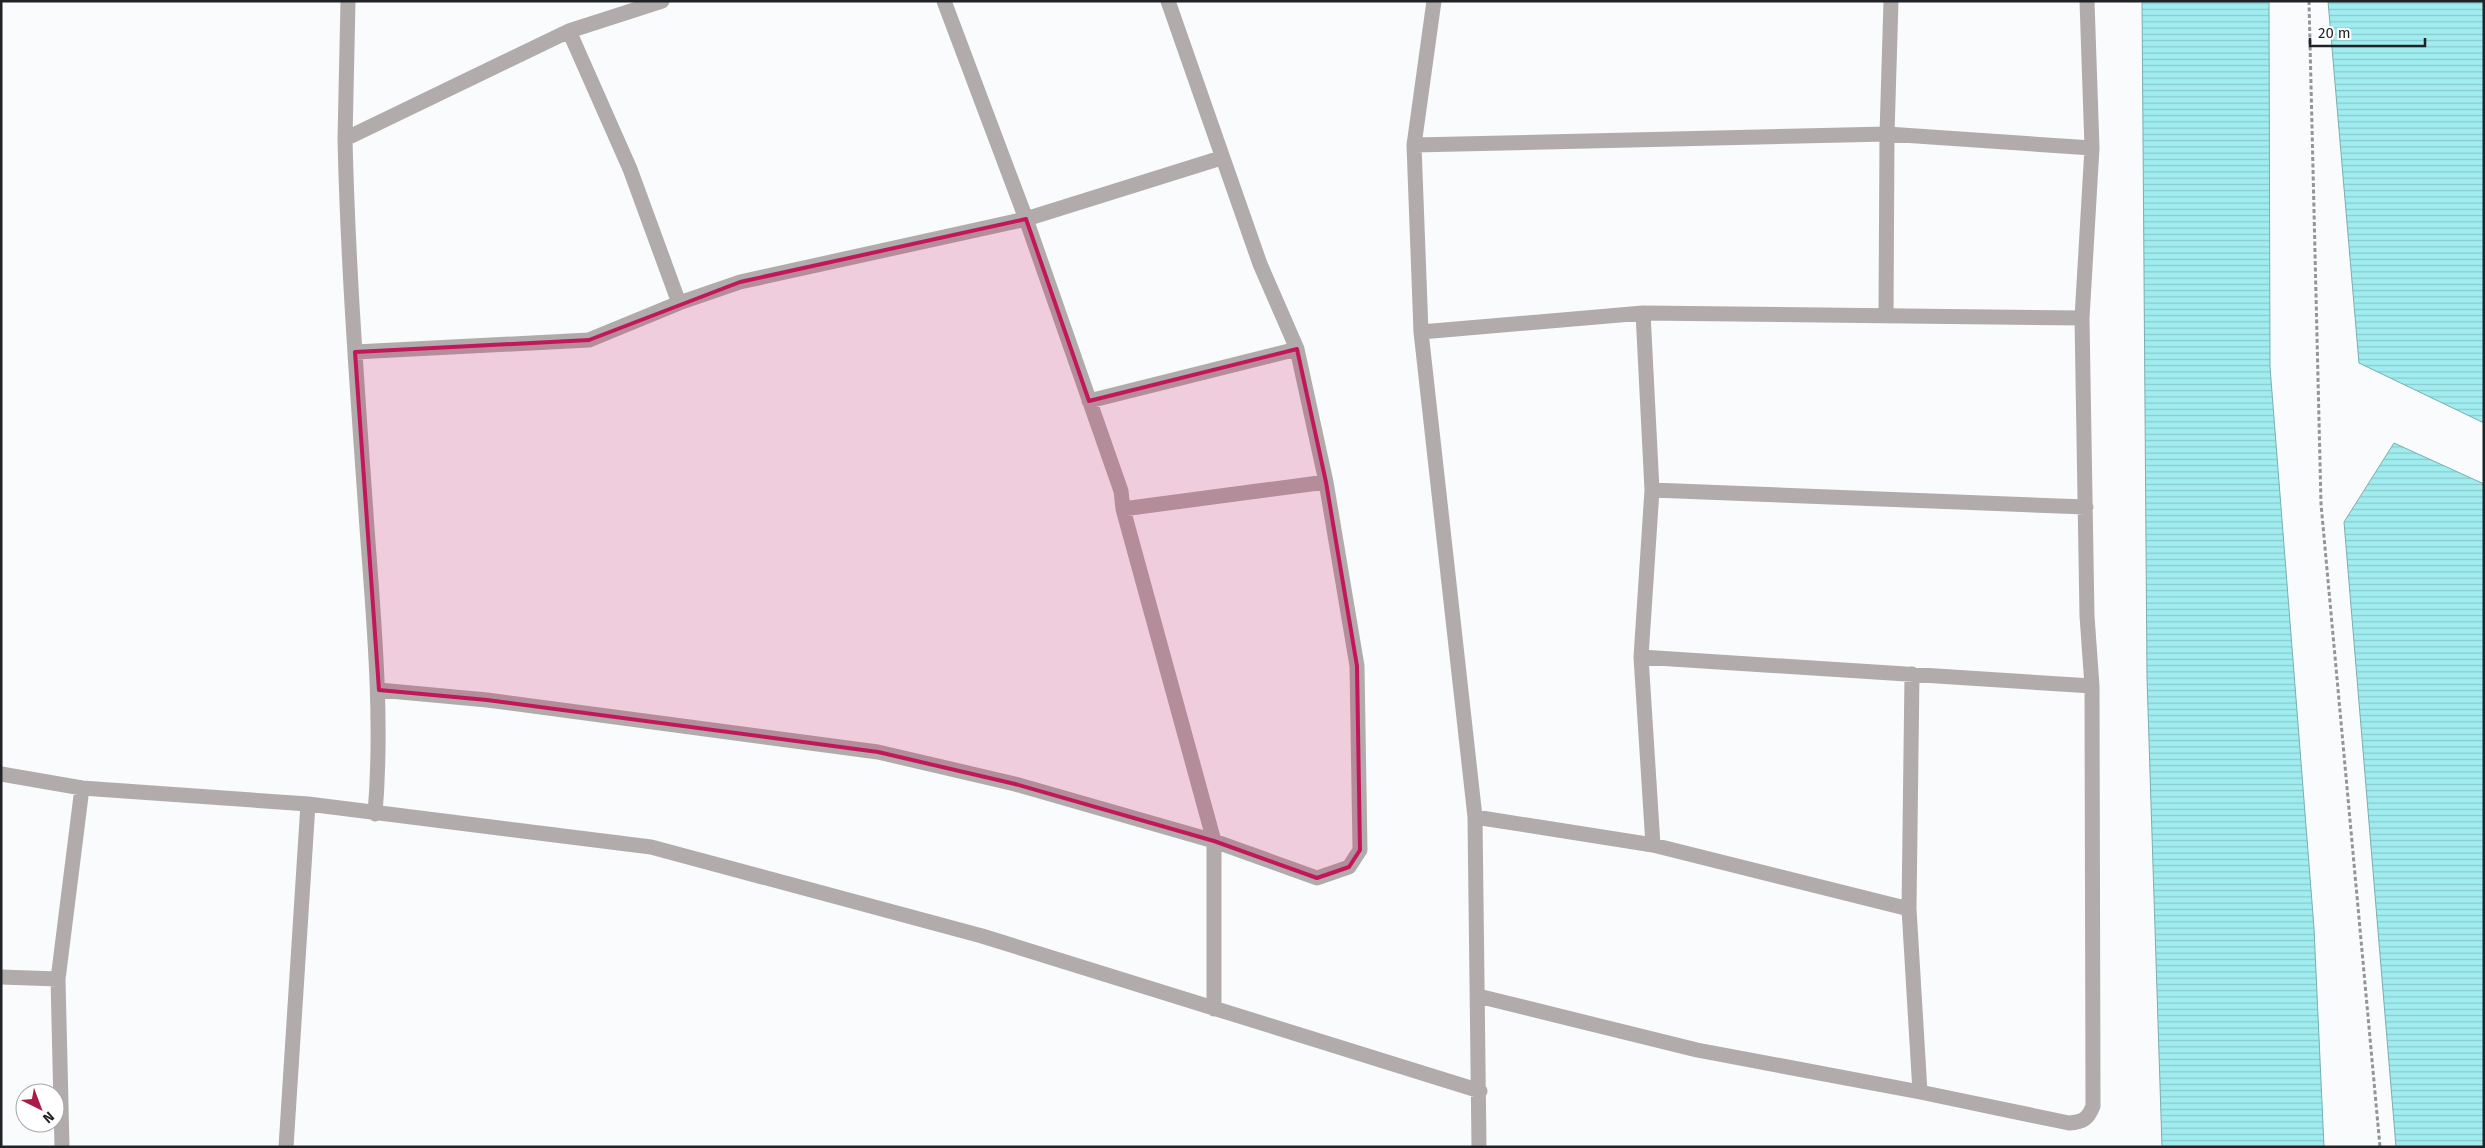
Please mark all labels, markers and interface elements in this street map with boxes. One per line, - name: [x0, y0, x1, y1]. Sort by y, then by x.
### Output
- scale bar: [2310, 15, 2425, 47]
- text: 20 m: [2318, 24, 2351, 42]
- north arrow: [15, 1083, 65, 1133]
- text: N: [39, 1108, 58, 1127]

